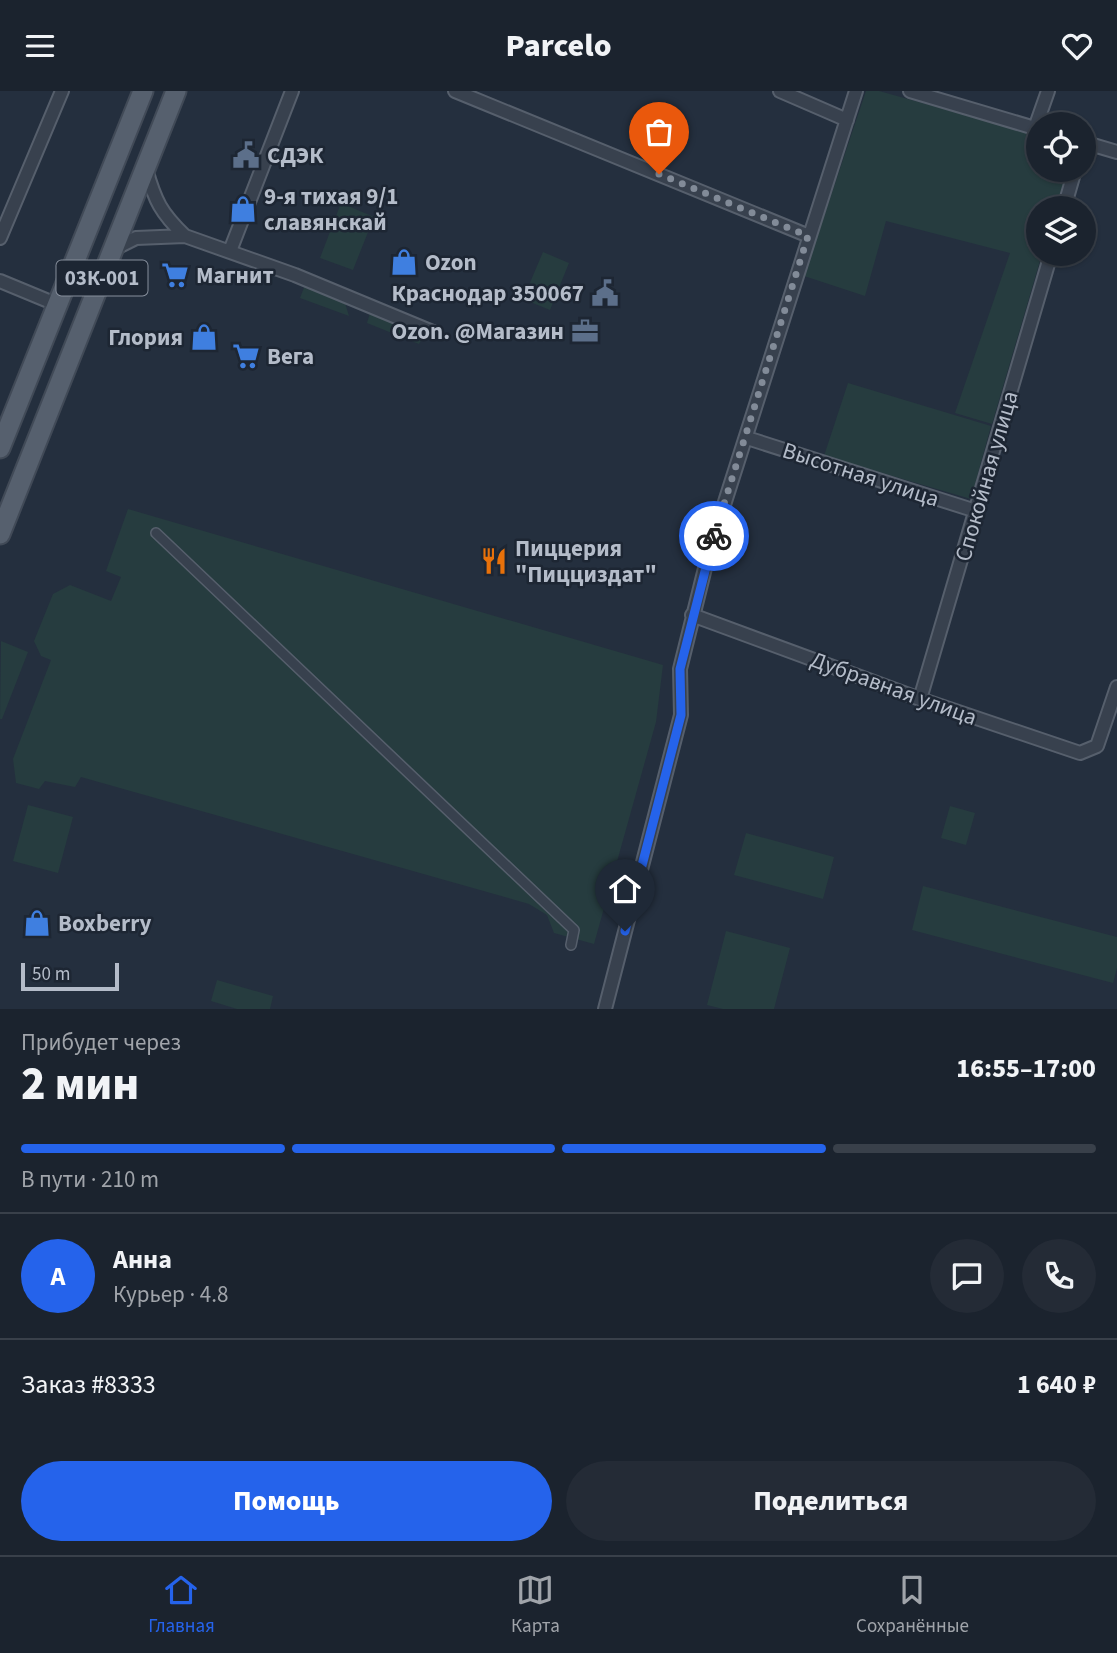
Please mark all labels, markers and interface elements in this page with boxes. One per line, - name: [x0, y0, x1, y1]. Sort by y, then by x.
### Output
- text: Parcelo: [505, 23, 612, 69]
- icon: menu: [21, 27, 59, 65]
- icon: heart: [1058, 27, 1096, 65]
- pin: [629, 102, 689, 174]
- map controls: [1026, 112, 1096, 266]
- button: locate: [1026, 112, 1096, 182]
- icon: bag: [640, 113, 678, 151]
- place label: СДЭК: [267, 139, 324, 172]
- public building icon: СДЭК: [231, 140, 261, 170]
- place label: 9-я тихая 9/1 славянскай: [264, 180, 398, 239]
- shop icon: 9-я тихая 9/1 славянскай: [228, 194, 258, 224]
- button: layers: [1026, 196, 1096, 266]
- place label: Ozon: [425, 246, 477, 279]
- shop icon: Ozon: [389, 247, 419, 277]
- place label: Магнит: [196, 259, 274, 292]
- supermarket icon: Магнит: [160, 260, 190, 290]
- road number: 03К-001: [56, 261, 148, 295]
- place label: Краснодар 350067: [392, 277, 584, 310]
- public building icon: Краснодар 350067: [590, 278, 620, 308]
- place label: Ozon. @Магазин: [392, 315, 564, 348]
- office icon: Ozon. @Магазин: [570, 316, 600, 346]
- place label: Глория: [108, 321, 183, 354]
- shop icon: Глория: [189, 322, 219, 352]
- place label: Вега: [267, 340, 314, 373]
- supermarket icon: Вега: [231, 341, 261, 371]
- street label: Спокойная улица: [946, 387, 1027, 565]
- street label: Высотная улица: [778, 434, 943, 515]
- courier: [679, 501, 749, 571]
- icon: bike: [695, 517, 733, 555]
- place label: Пиццерия "Пицциздат": [515, 532, 657, 591]
- restaurant icon: Пиццерия "Пицциздат": [479, 546, 509, 576]
- street label: Дубравная улица: [806, 643, 982, 734]
- pin: [595, 859, 655, 931]
- icon: home: [606, 870, 644, 908]
- place label: Boxberry: [58, 907, 151, 940]
- shop icon: Boxberry: [22, 908, 52, 938]
- scale bar: [21, 960, 119, 992]
- text: 50 m: [32, 961, 70, 988]
- text: Прибудет через: [21, 1026, 181, 1059]
- text: 16:55–17:00: [956, 1050, 1096, 1087]
- text: 2 мин: [21, 1052, 139, 1117]
- text: В пути · 210 m: [21, 1163, 159, 1196]
- button: chat: [930, 1239, 1004, 1313]
- button: phone: [1022, 1239, 1096, 1313]
- text: Анна: [113, 1241, 172, 1278]
- text: А: [51, 1258, 65, 1295]
- text: Курьер · 4.8: [113, 1278, 228, 1311]
- text: Заказ #8333: [21, 1366, 156, 1403]
- text: 1 640 ₽: [1017, 1366, 1096, 1403]
- button: Помощь: [21, 1461, 552, 1541]
- button: Поделиться: [566, 1461, 1096, 1541]
- tab: Главная: [148, 1571, 215, 1640]
- tab: Карта: [511, 1571, 560, 1640]
- tab: Сохранённые: [856, 1571, 969, 1640]

